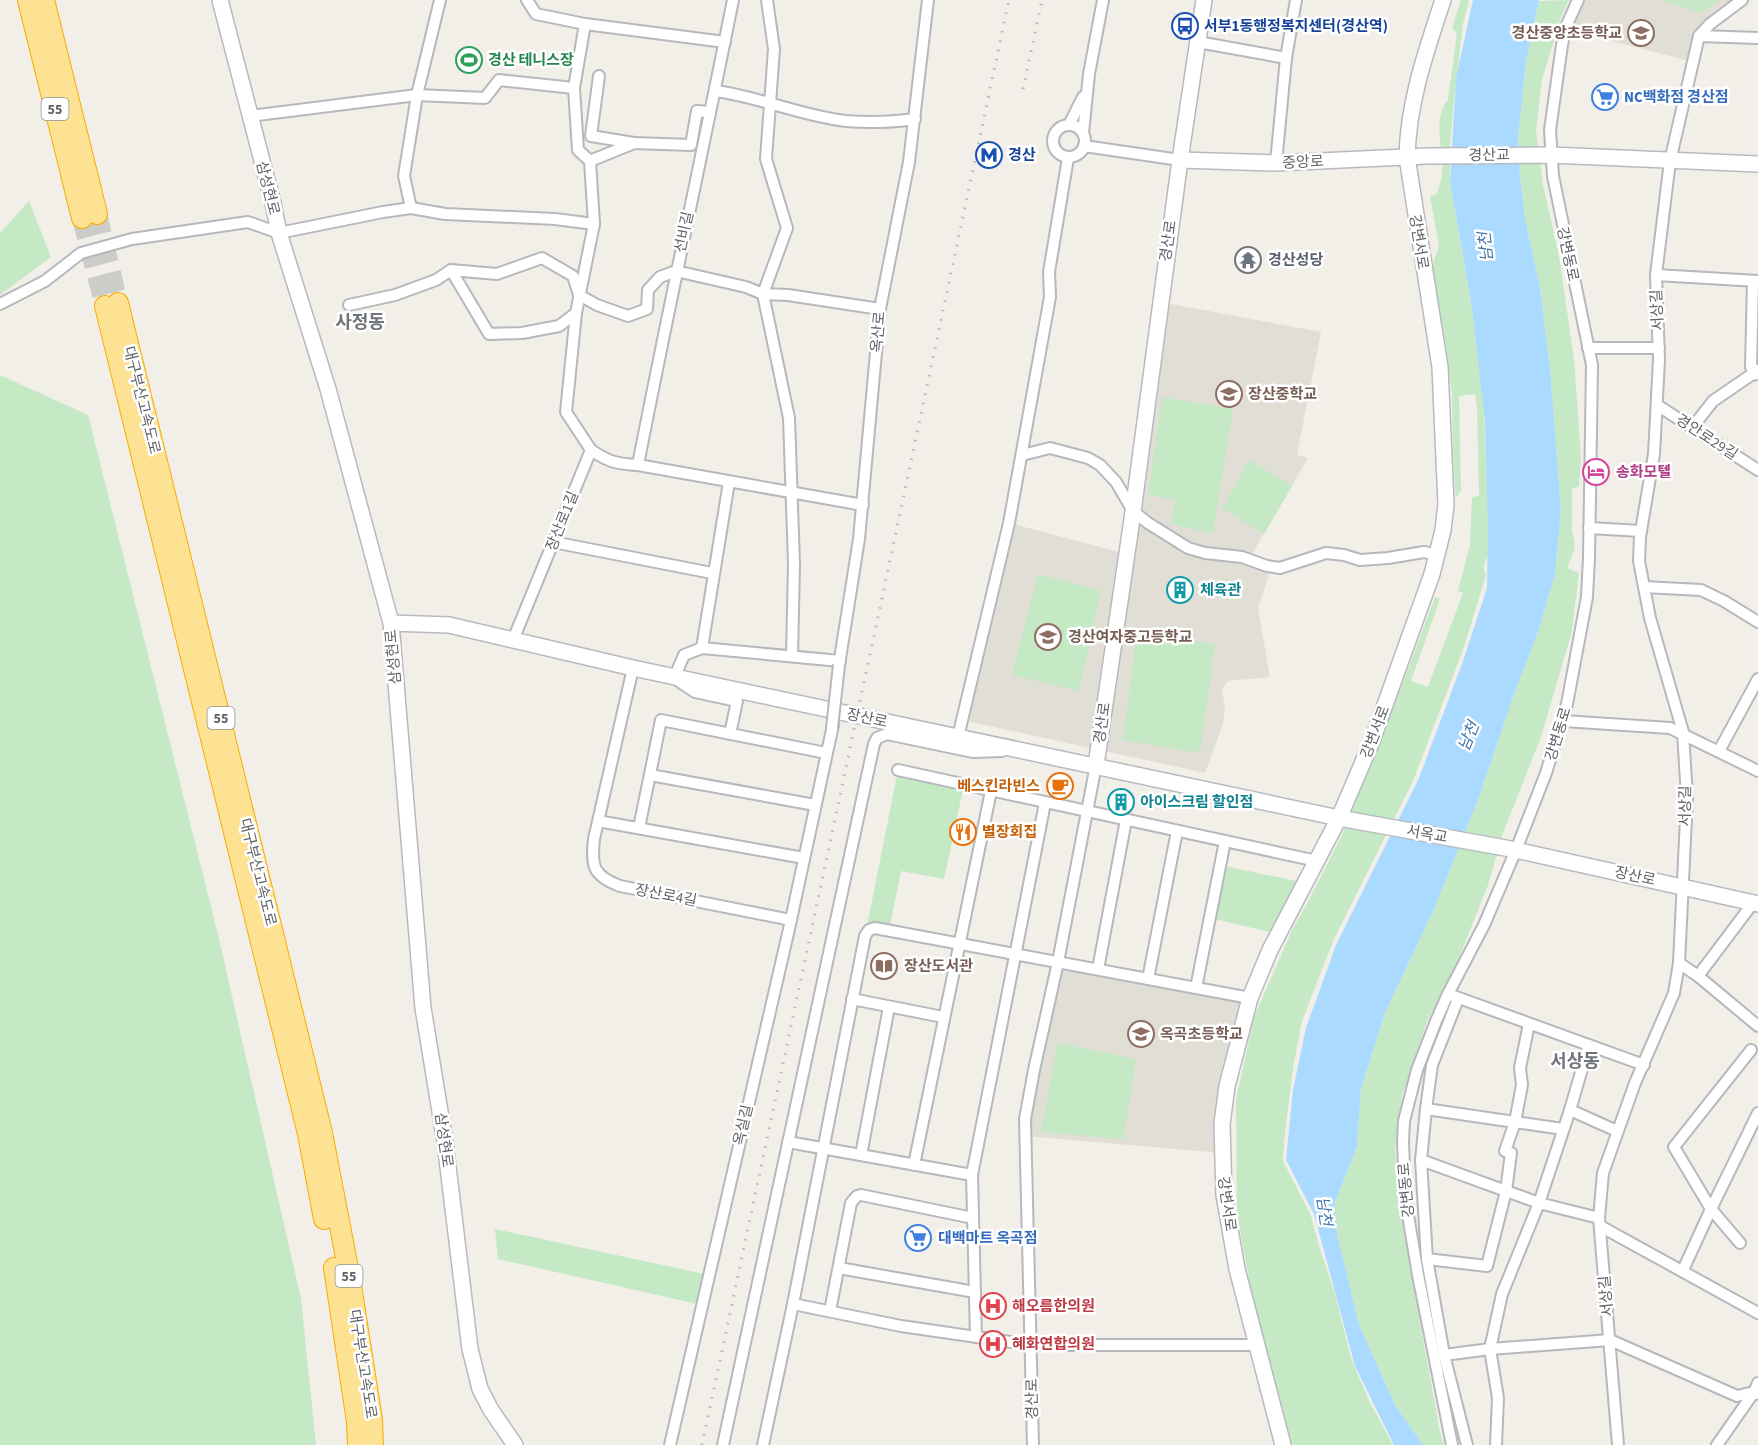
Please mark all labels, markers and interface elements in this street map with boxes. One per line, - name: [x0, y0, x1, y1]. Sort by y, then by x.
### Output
- bus stop icon: 서부1동행정복지센터(경산역): [1170, 11, 1200, 41]
- place label: 서부1동행정복지센터(경산역): [1204, 16, 1388, 37]
- school or university icon: 경산중앙초등학교: [1626, 18, 1656, 48]
- place label: 경산중앙초등학교: [1512, 23, 1622, 44]
- sports icon: 경산 테니스장: [454, 45, 484, 75]
- place label: 경산 테니스장: [488, 50, 574, 71]
- supermarket icon: NC백화점 경산점: [1590, 82, 1620, 112]
- place label: NC백화점 경산점: [1624, 87, 1729, 108]
- road number: 55: [42, 98, 68, 120]
- metro station icon: 경산: [974, 140, 1004, 170]
- place label: 경산: [1008, 145, 1036, 166]
- street label: 경산교: [1468, 145, 1510, 166]
- street label: 중앙로: [1282, 151, 1324, 174]
- street label: 삼성현로: [251, 159, 284, 217]
- street label: 선비길: [670, 210, 699, 255]
- street label: 강변서로: [1404, 213, 1433, 271]
- street label: 경산로: [1155, 219, 1182, 263]
- street label: 강변동로: [1552, 225, 1584, 283]
- water label: 남천: [1473, 229, 1498, 263]
- temple icon: 경산성당: [1233, 245, 1263, 275]
- place label: 경산성당: [1268, 250, 1323, 271]
- street label: 서상길: [1646, 289, 1669, 331]
- district label: 사정동: [335, 310, 385, 335]
- street label: 옥산로: [866, 311, 891, 354]
- street label: 대구부산고속도로: [118, 344, 165, 456]
- school or university icon: 장산중학교: [1214, 379, 1244, 409]
- place label: 장산중학교: [1248, 384, 1317, 405]
- street label: 경안로29길: [1672, 410, 1742, 465]
- hotel icon: 송화모텔: [1581, 457, 1611, 487]
- place label: 송화모텔: [1616, 462, 1671, 483]
- street label: 장산로1길: [541, 488, 584, 554]
- building icon: 체육관: [1165, 575, 1195, 605]
- place label: 체육관: [1200, 580, 1242, 601]
- school or university icon: 경산여자중고등학교: [1033, 622, 1063, 652]
- place label: 경산여자중고등학교: [1068, 627, 1192, 648]
- street label: 삼성현로: [381, 629, 406, 685]
- street label: 경산로: [1089, 701, 1116, 745]
- street label: 강변서로: [1356, 703, 1395, 762]
- street label: 장산로: [844, 704, 889, 733]
- street label: 강변동로: [1540, 705, 1577, 764]
- road number: 55: [208, 707, 234, 729]
- water label: 남천: [1453, 716, 1486, 754]
- cafe icon: 베스킨라빈스: [1045, 771, 1075, 801]
- place label: 베스킨라빈스: [957, 776, 1040, 797]
- street label: 서상길: [1675, 785, 1696, 827]
- building icon: 아이스크림 할인점: [1106, 787, 1136, 817]
- place label: 아이스크림 할인점: [1140, 792, 1253, 813]
- street label: 대구부산고속도로: [234, 816, 281, 928]
- restaurant icon: 별장회집: [948, 817, 978, 847]
- street label: 서옥교: [1405, 821, 1449, 848]
- place label: 별장회집: [982, 822, 1037, 843]
- street label: 장산로: [1612, 862, 1657, 891]
- street label: 장산로4길: [633, 879, 699, 912]
- library icon: 장산도서관: [869, 951, 899, 981]
- place label: 장산도서관: [904, 956, 973, 977]
- school or university icon: 옥곡초등학교: [1126, 1019, 1156, 1049]
- place label: 옥곡초등학교: [1160, 1024, 1243, 1045]
- district label: 서상동: [1550, 1049, 1600, 1074]
- street label: 옥실길: [729, 1103, 758, 1148]
- street label: 삼성현로: [429, 1111, 458, 1169]
- street label: 강변동로: [1394, 1162, 1419, 1218]
- street label: 강변서로: [1212, 1175, 1241, 1233]
- water label: 남천: [1311, 1195, 1337, 1229]
- supermarket icon: 대백마트 옥곡점: [903, 1223, 933, 1253]
- place label: 대백마트 옥곡점: [938, 1228, 1038, 1249]
- road number: 55: [336, 1265, 362, 1287]
- street label: 서상길: [1594, 1274, 1619, 1317]
- hospital icon: 해오름한의원: [978, 1291, 1008, 1321]
- place label: 해오름한의원: [1012, 1296, 1095, 1317]
- street label: 대구부산고속도로: [343, 1308, 382, 1420]
- hospital icon: 혜화연합의원: [978, 1329, 1008, 1359]
- place label: 혜화연합의원: [1012, 1334, 1095, 1355]
- street label: 경산로: [1022, 1378, 1043, 1420]

